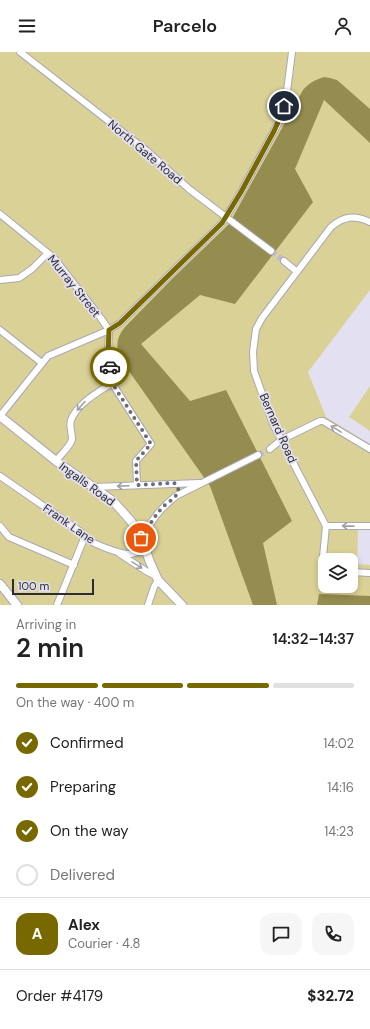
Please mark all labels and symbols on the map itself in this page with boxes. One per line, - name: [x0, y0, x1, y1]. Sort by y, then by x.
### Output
- pin: [267, 89, 301, 123]
- street label: North Gate Road: [104, 116, 186, 188]
- street label: Murray Street: [44, 251, 104, 321]
- courier: [90, 347, 130, 387]
- street label: Bernard Road: [255, 391, 301, 465]
- one-way arrow: [77, 401, 86, 411]
- one-way arrow: [330, 425, 342, 433]
- street label: Ingalls Road: [56, 458, 118, 510]
- one-way arrow: [117, 482, 130, 489]
- street label: Frank Lane: [40, 500, 98, 548]
- pin: [124, 521, 158, 555]
- one-way arrow: [342, 522, 355, 530]
- one-way arrow: [131, 561, 143, 569]
- scale bar: [12, 577, 94, 596]

